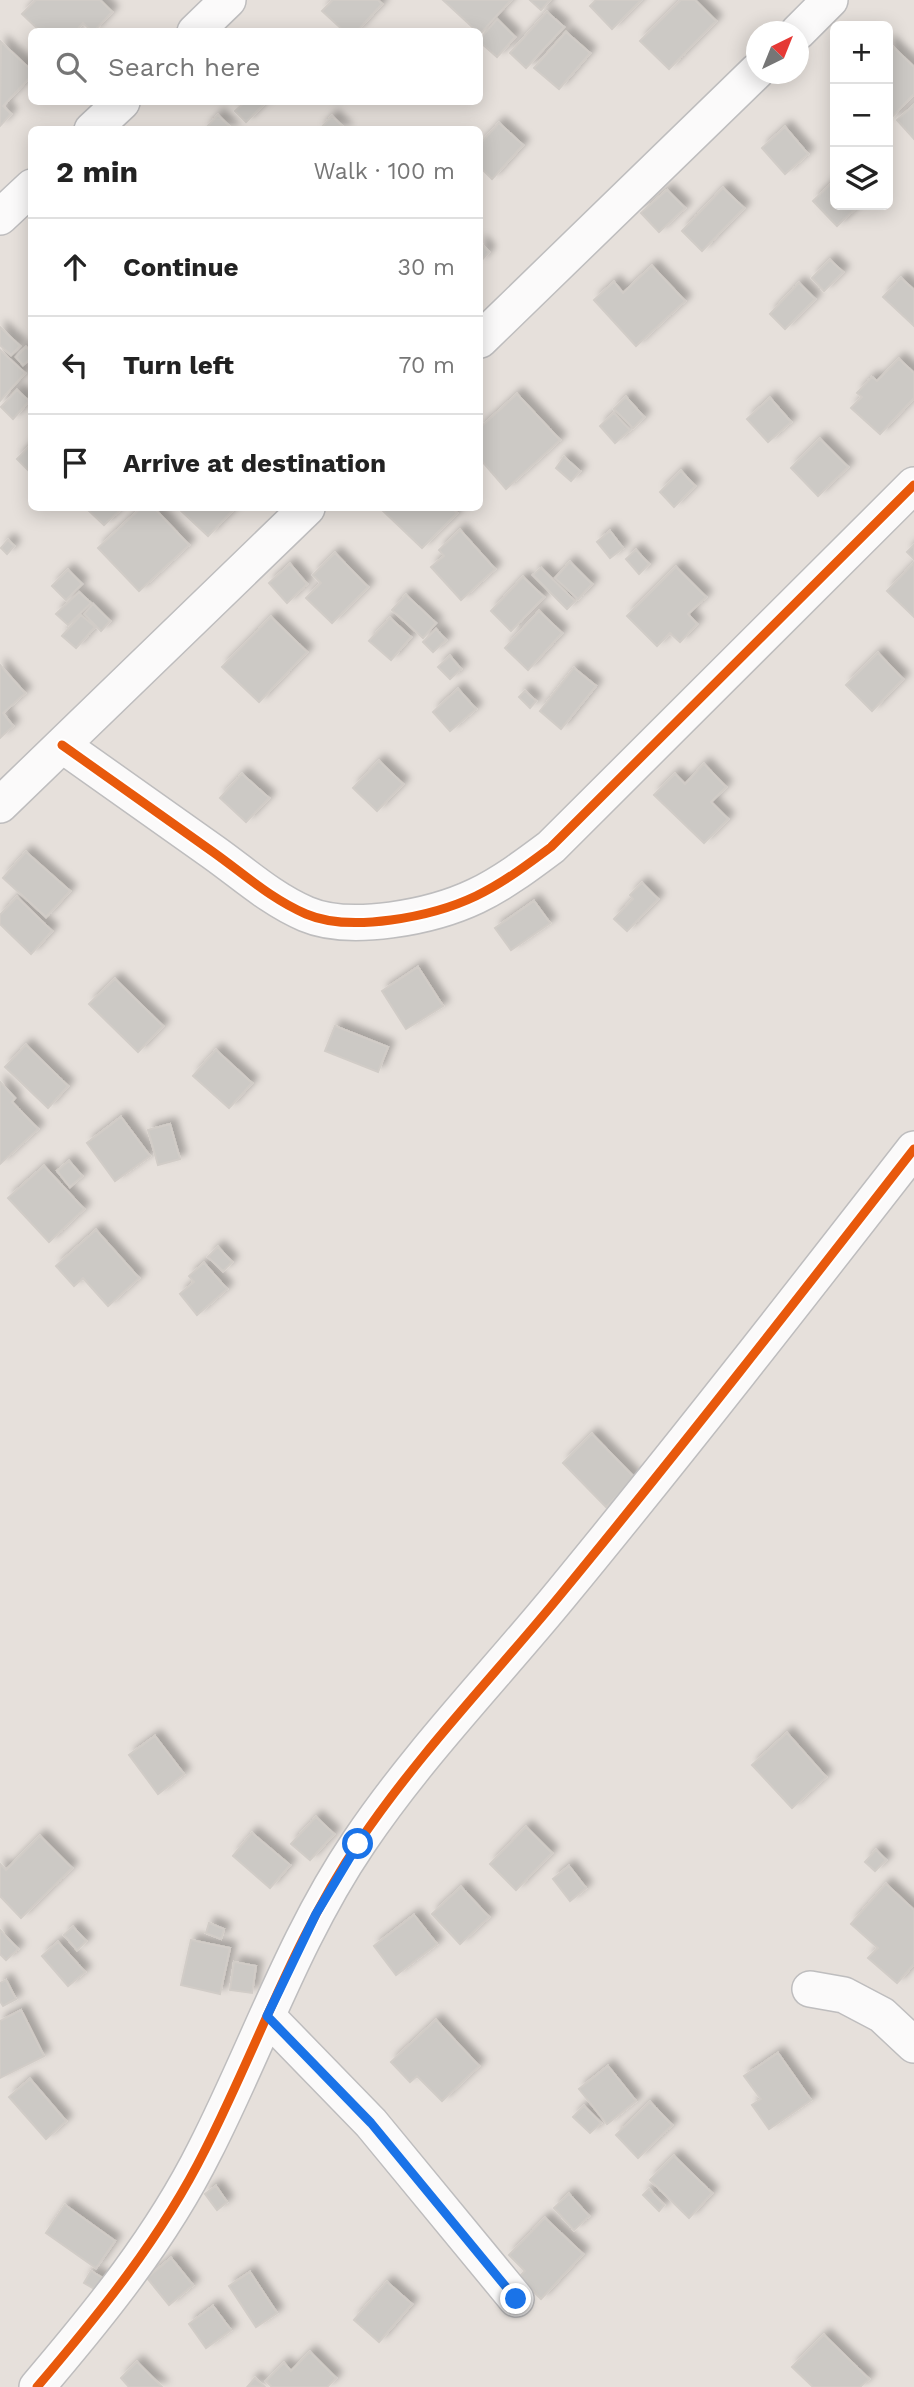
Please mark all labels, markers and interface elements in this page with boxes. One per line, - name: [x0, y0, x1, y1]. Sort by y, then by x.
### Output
- north arrow: [746, 21, 809, 84]
- map controls: [830, 21, 893, 210]
- button: +: [830, 21, 893, 84]
- search box: [28, 28, 483, 105]
- icon: search: [52, 48, 90, 86]
- text: Search here: [108, 52, 260, 82]
- button: −: [830, 84, 893, 147]
- button: layers: [830, 147, 893, 210]
- text: 2 min: [56, 154, 138, 189]
- text: Walk · 100 m: [313, 158, 455, 185]
- icon: ahead: [56, 248, 94, 286]
- text: Continue: [123, 252, 239, 282]
- text: 30 m: [398, 254, 455, 281]
- icon: left: [56, 346, 94, 384]
- text: Turn left: [123, 350, 234, 380]
- text: 70 m: [398, 352, 455, 379]
- icon: arrive: [56, 444, 94, 482]
- text: Arrive at destination: [123, 448, 386, 478]
- route start: [342, 1828, 373, 1859]
- route end: [500, 2283, 531, 2314]

